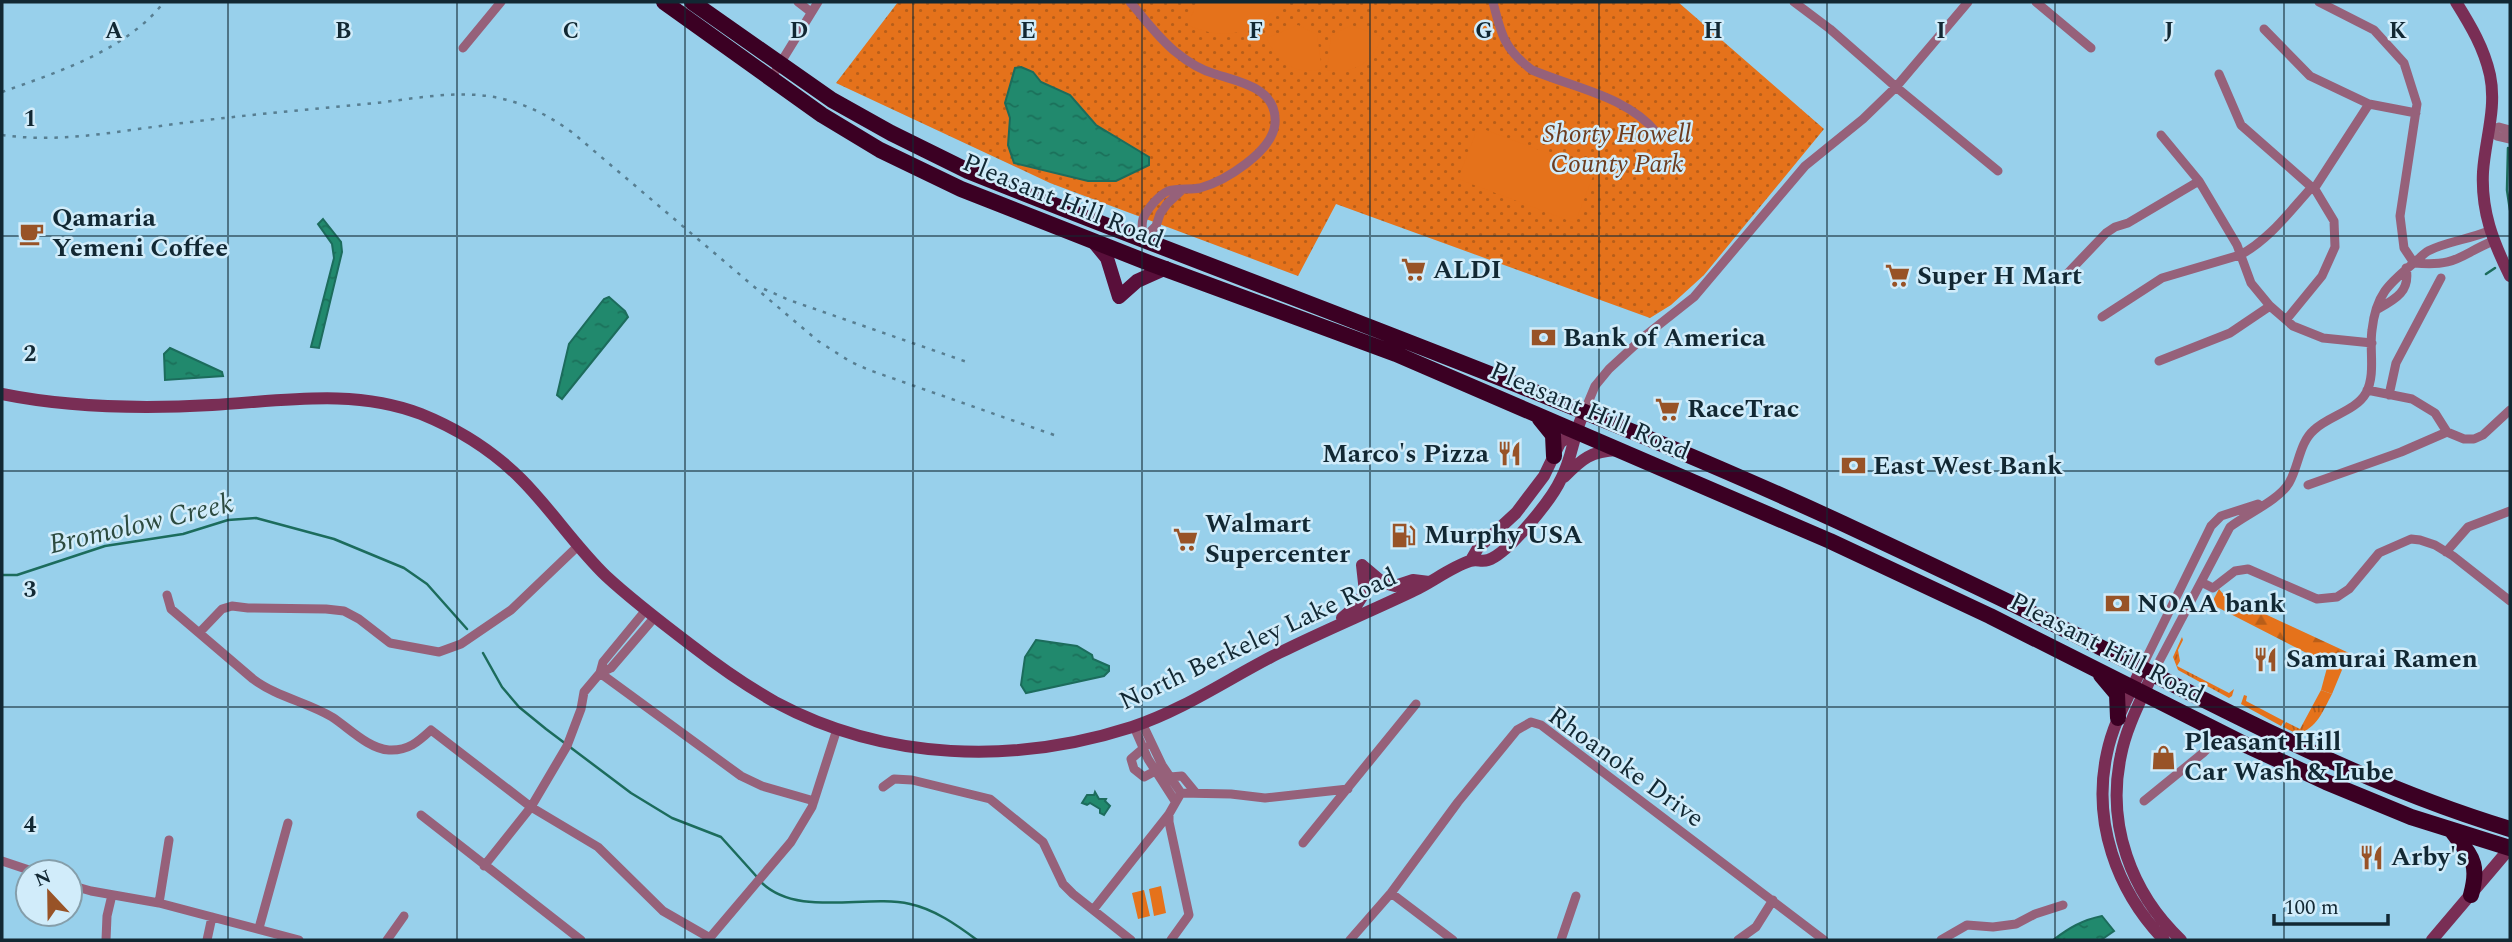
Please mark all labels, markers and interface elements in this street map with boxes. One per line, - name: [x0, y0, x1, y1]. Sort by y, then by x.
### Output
- text: A: [105, 14, 123, 49]
- text: B: [335, 14, 351, 49]
- text: C: [563, 14, 579, 49]
- text: D: [790, 14, 808, 49]
- text: E: [1020, 14, 1036, 49]
- text: F: [1249, 14, 1263, 49]
- text: G: [1475, 14, 1493, 49]
- text: H: [1703, 14, 1723, 49]
- text: I: [1936, 14, 1946, 49]
- text: J: [2164, 14, 2174, 49]
- text: K: [2389, 14, 2407, 49]
- text: 1: [24, 102, 36, 137]
- park label: Shorty Howell County Park: [1543, 114, 1692, 184]
- street label: Pleasant Hill Road: [956, 142, 1170, 260]
- place label: Qamaria Yemeni Coffee: [52, 198, 228, 268]
- cafe icon: Qamaria Yemeni Coffee: [18, 219, 46, 247]
- place label: ALDI: [1433, 250, 1501, 290]
- supermarket icon: ALDI: [1399, 256, 1427, 284]
- place label: Super H Mart: [1917, 256, 2082, 296]
- supermarket icon: Super H Mart: [1883, 262, 1911, 290]
- place label: Bank of America: [1563, 318, 1766, 358]
- bank icon: Bank of America: [1529, 324, 1557, 352]
- text: 2: [24, 337, 37, 372]
- street label: Pleasant Hill Road: [1484, 351, 1696, 471]
- place label: RaceTrac: [1687, 389, 1799, 429]
- supermarket icon: RaceTrac: [1653, 395, 1681, 423]
- place label: Marco's Pizza: [1322, 434, 1490, 474]
- restaurant icon: Marco's Pizza: [1495, 440, 1523, 468]
- place label: East West Bank: [1873, 446, 2063, 486]
- bank icon: East West Bank: [1839, 452, 1867, 480]
- water label: Bromolow Creek: [44, 482, 238, 566]
- place label: Walmart Supercenter: [1205, 504, 1351, 574]
- place label: Murphy USA: [1424, 515, 1583, 555]
- fuel station icon: Murphy USA: [1390, 521, 1418, 549]
- supermarket icon: Walmart Supercenter: [1171, 525, 1199, 553]
- street label: North Berkeley Lake Road: [1112, 557, 1404, 721]
- text: 3: [24, 573, 37, 608]
- street label: Pleasant Hill Road: [2003, 582, 2211, 714]
- place label: NOAA bank: [2137, 584, 2285, 624]
- bank icon: NOAA bank: [2103, 590, 2131, 618]
- place label: Samurai Ramen: [2286, 639, 2478, 679]
- restaurant icon: Samurai Ramen: [2252, 645, 2280, 673]
- street label: Rhoanoke Drive: [1539, 696, 1713, 838]
- place label: Pleasant Hill Car Wash & Lube: [2184, 722, 2394, 792]
- shop icon: Pleasant Hill Car Wash & Lube: [2150, 743, 2178, 771]
- text: 4: [24, 808, 37, 843]
- place label: Arby's: [2391, 837, 2468, 877]
- restaurant icon: Arby's: [2357, 843, 2385, 871]
- north arrow: [14, 858, 84, 928]
- text: N: [31, 862, 56, 895]
- scale bar: [2274, 883, 2388, 927]
- text: 100 m: [2284, 892, 2339, 924]

